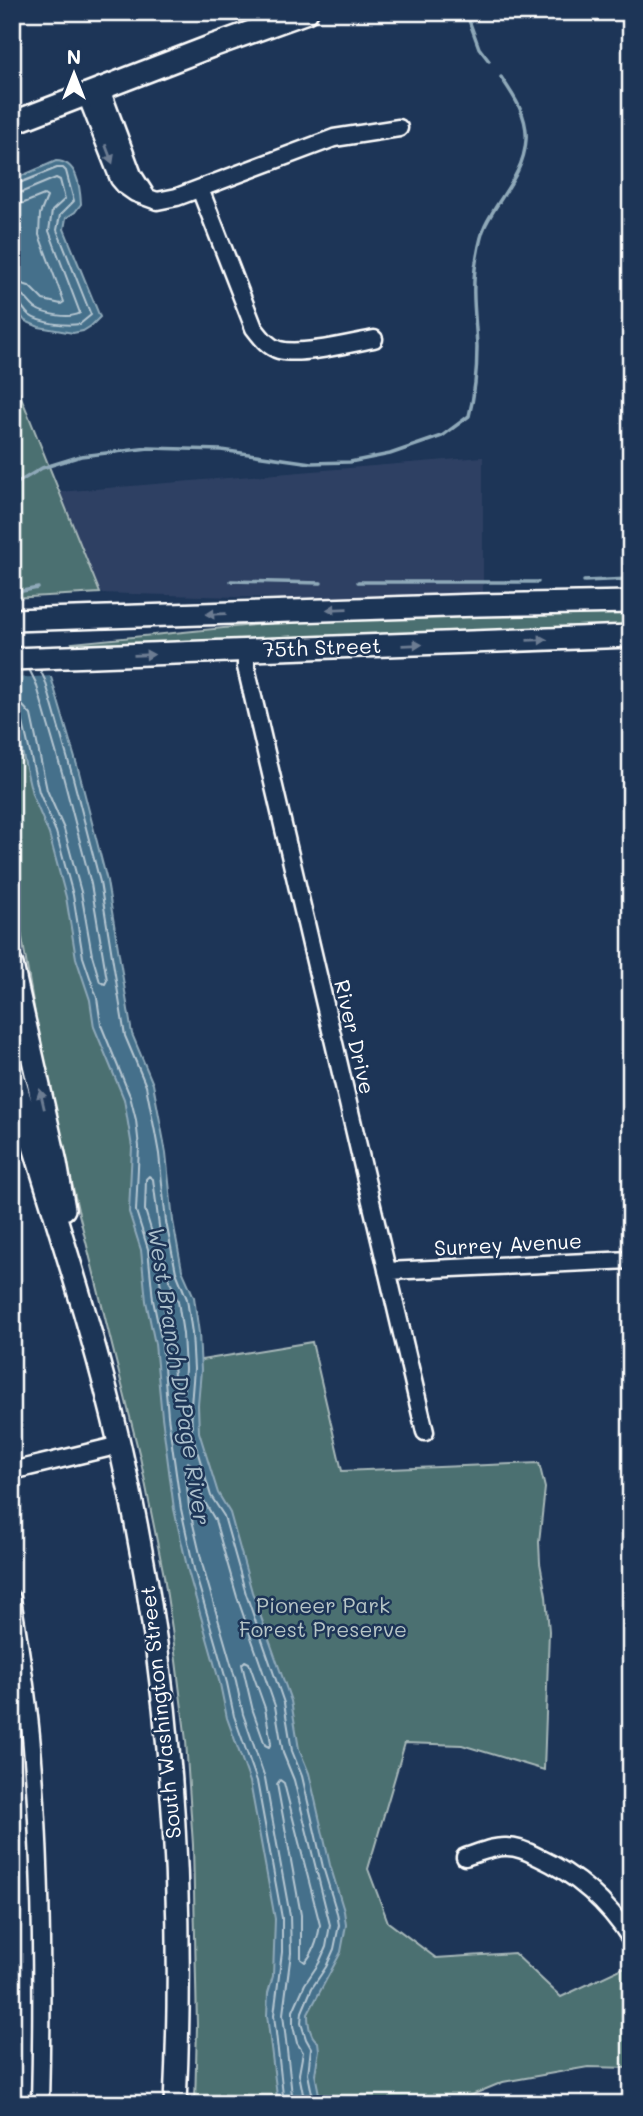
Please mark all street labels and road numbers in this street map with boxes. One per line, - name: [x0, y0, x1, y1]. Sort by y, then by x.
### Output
- street label: 75th Street: [262, 631, 382, 662]
- street label: River Drive: [329, 977, 382, 1097]
- street label: Surrey Avenue: [433, 1226, 582, 1261]
- street label: South Washington Street: [133, 1584, 186, 1840]

